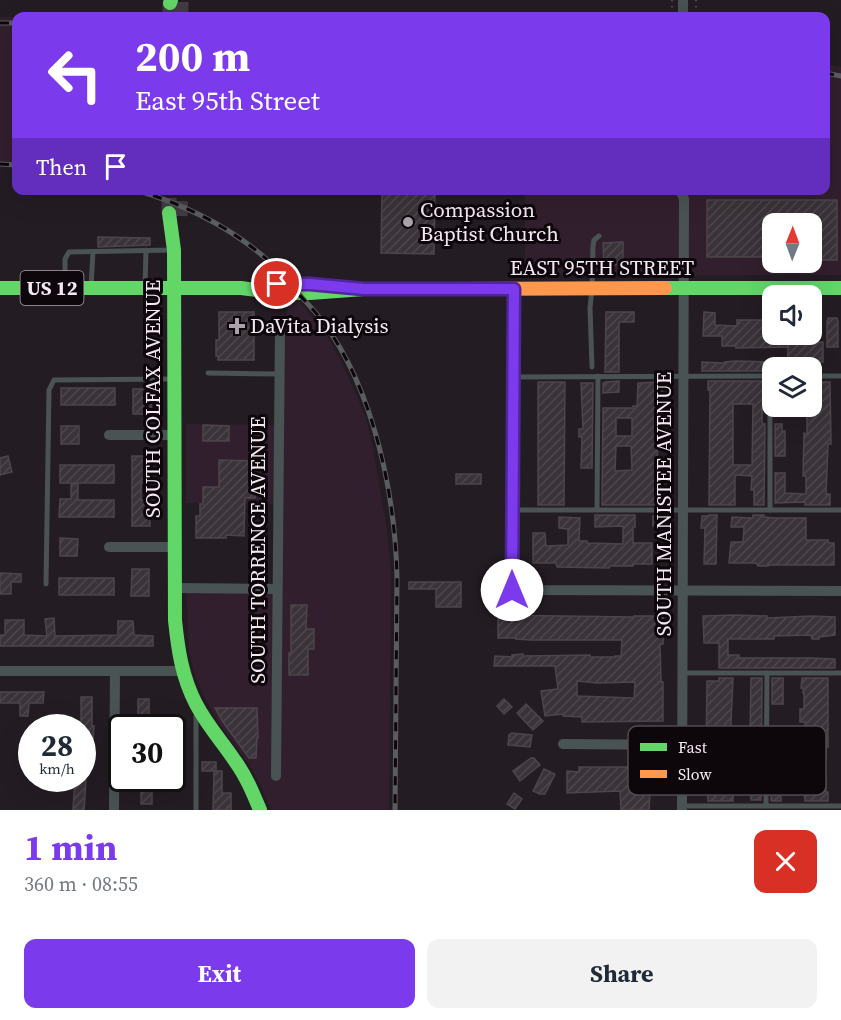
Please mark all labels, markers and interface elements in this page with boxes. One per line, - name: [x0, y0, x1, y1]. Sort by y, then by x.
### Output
- text: 200 m: [135, 27, 250, 85]
- icon: left: [36, 36, 114, 114]
- text: East 95th Street: [135, 82, 320, 119]
- icon: arrive: [99, 150, 132, 183]
- text: Then: [36, 152, 87, 182]
- place label: Compassion Baptist Church: [420, 195, 559, 248]
- north arrow: [762, 213, 822, 273]
- map controls: [762, 213, 822, 417]
- marker: Compassion Baptist Church: [401, 215, 415, 229]
- street label: EAST 95TH STREET: [510, 253, 694, 282]
- pin: [251, 258, 302, 309]
- icon: arrive: [260, 267, 293, 300]
- road number: US 12: [20, 271, 84, 305]
- street label: SOUTH COLFAX AVENUE: [138, 280, 167, 518]
- button: sound: [762, 285, 822, 345]
- place label: DaVita Dialysis: [250, 311, 389, 340]
- marker: DaVita Dialysis: [228, 317, 246, 335]
- button: layers: [762, 357, 822, 417]
- street label: SOUTH MANISTEE AVENUE: [649, 372, 678, 636]
- street label: SOUTH TORRENCE AVENUE: [243, 416, 272, 684]
- position arrow: [480, 558, 544, 622]
- speed limit sign: 30: [108, 714, 186, 792]
- text: 28: [41, 725, 73, 766]
- legend: [628, 726, 826, 795]
- text: Fast: [678, 736, 708, 758]
- text: km/h: [39, 758, 75, 779]
- text: Slow: [678, 763, 713, 785]
- text: 1 min: [24, 823, 117, 872]
- button: close: [754, 830, 817, 893]
- text: 360 m · 08:55: [24, 870, 138, 898]
- button: Exit: [24, 939, 415, 1008]
- button: Share: [427, 939, 817, 1008]

